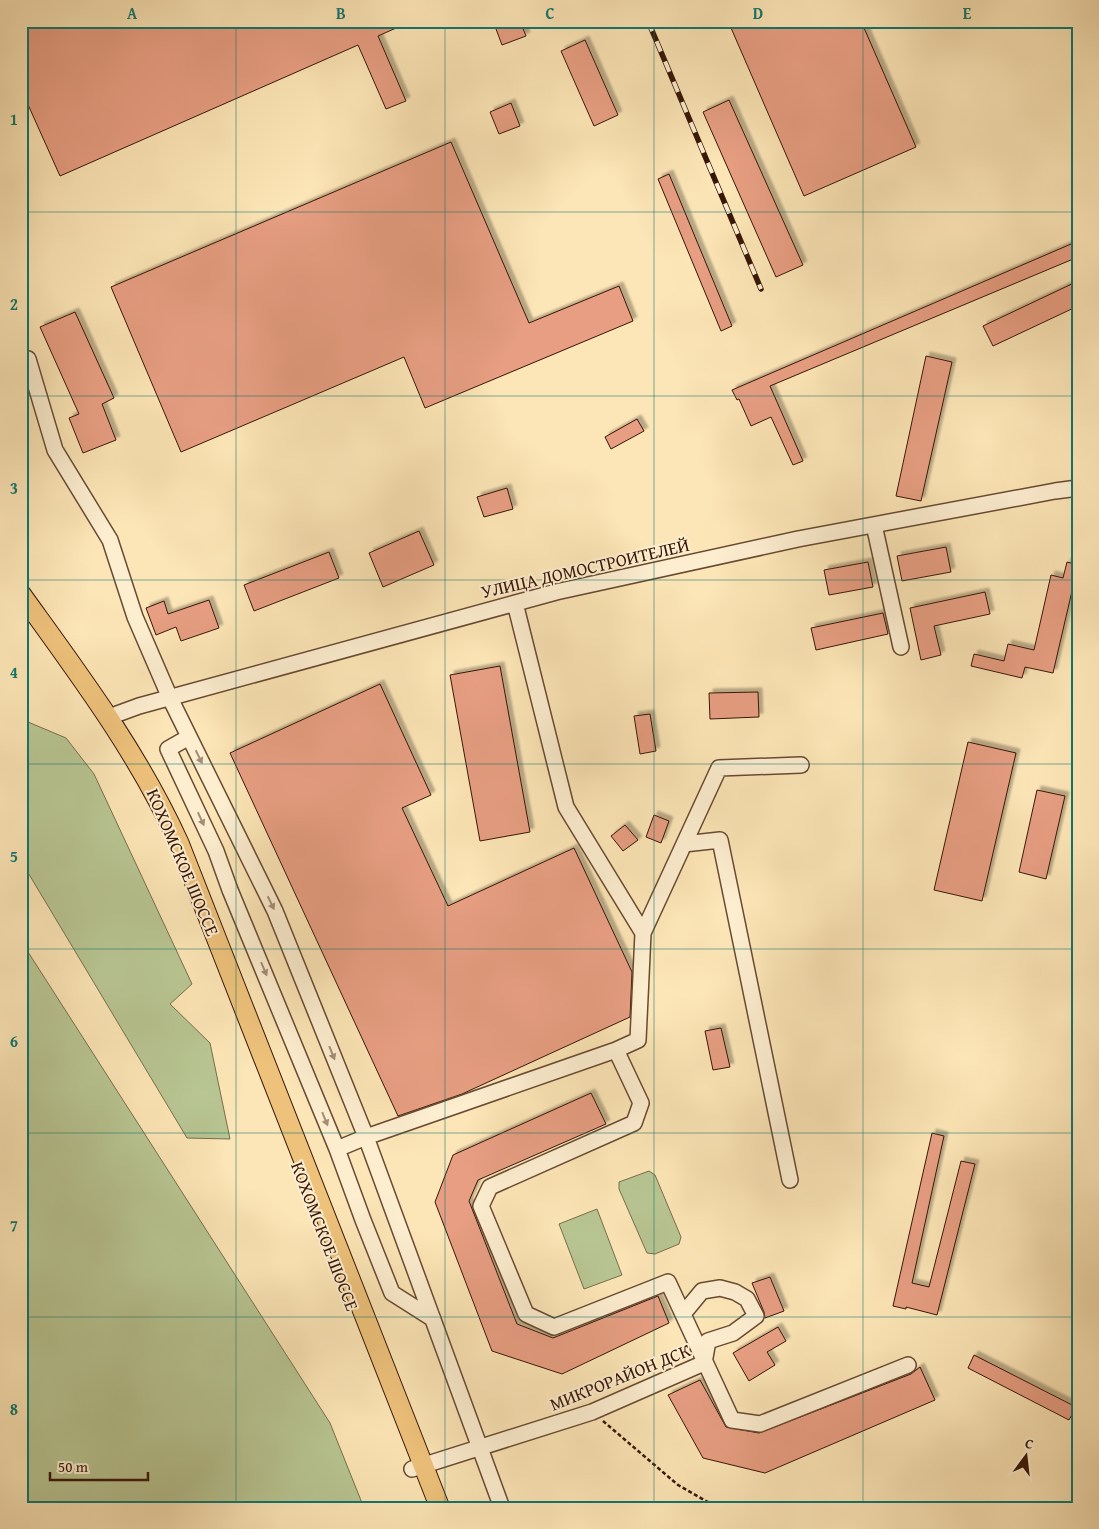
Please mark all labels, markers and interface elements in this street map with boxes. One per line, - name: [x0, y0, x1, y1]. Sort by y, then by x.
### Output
- text: A: [127, 1, 138, 25]
- text: B: [336, 1, 346, 25]
- text: C: [545, 1, 555, 25]
- text: D: [753, 1, 763, 25]
- text: E: [963, 1, 972, 25]
- text: 1: [10, 107, 18, 131]
- text: 2: [10, 292, 18, 316]
- text: 3: [10, 476, 18, 500]
- street label: УЛИЦА ДОМОСТРОИТЕЛЕЙ: [478, 531, 692, 605]
- text: 4: [10, 660, 18, 684]
- one-way arrow: [195, 750, 203, 764]
- street label: КОХОМСКОЕ ШОССЕ: [140, 784, 226, 940]
- one-way arrow: [197, 812, 205, 826]
- text: 5: [10, 844, 18, 868]
- one-way arrow: [267, 896, 275, 910]
- one-way arrow: [260, 962, 268, 976]
- text: 6: [10, 1029, 18, 1053]
- one-way arrow: [329, 1046, 337, 1060]
- one-way arrow: [321, 1112, 329, 1127]
- street label: КОХОМСКОЕ ШОССЕ: [284, 1158, 366, 1314]
- text: 7: [10, 1213, 18, 1237]
- street label: МИКРОРАЙОН ДСК: [545, 1336, 695, 1418]
- text: 8: [10, 1397, 18, 1421]
- north arrow: [1002, 1432, 1052, 1482]
- text: С: [1023, 1433, 1036, 1454]
- scale bar: [50, 1449, 148, 1481]
- text: 50 m: [58, 1456, 89, 1477]

